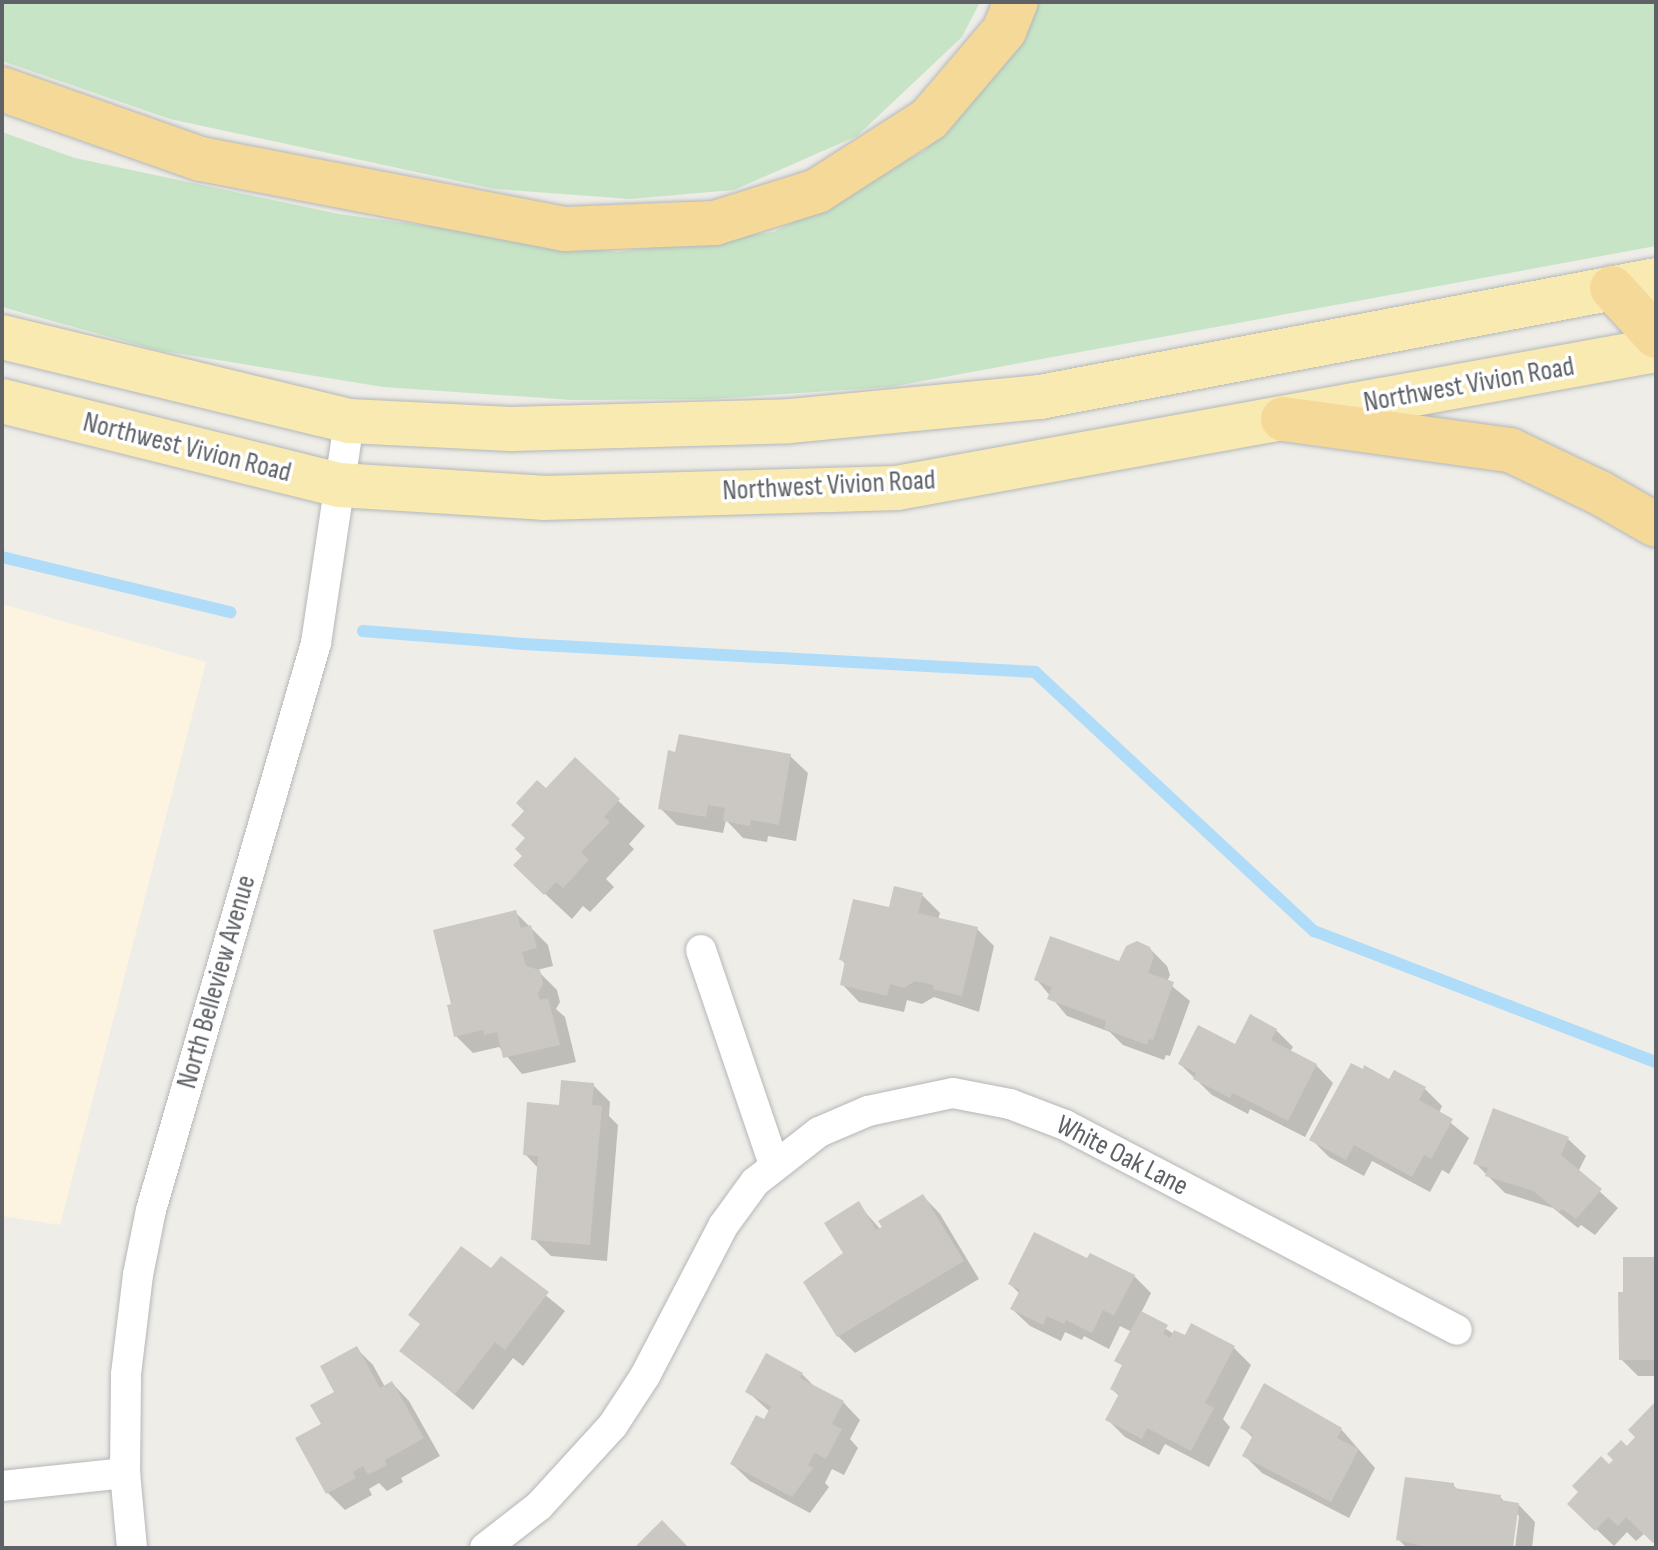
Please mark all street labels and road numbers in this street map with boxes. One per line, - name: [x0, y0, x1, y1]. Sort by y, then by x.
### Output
- street label: Northwest Vivion Road: [1361, 350, 1577, 420]
- street label: Northwest Vivion Road: [79, 406, 295, 490]
- street label: Northwest Vivion Road: [722, 464, 936, 508]
- street label: North Belleview Avenue: [170, 871, 264, 1093]
- street label: White Oak Lane: [1051, 1109, 1193, 1203]

